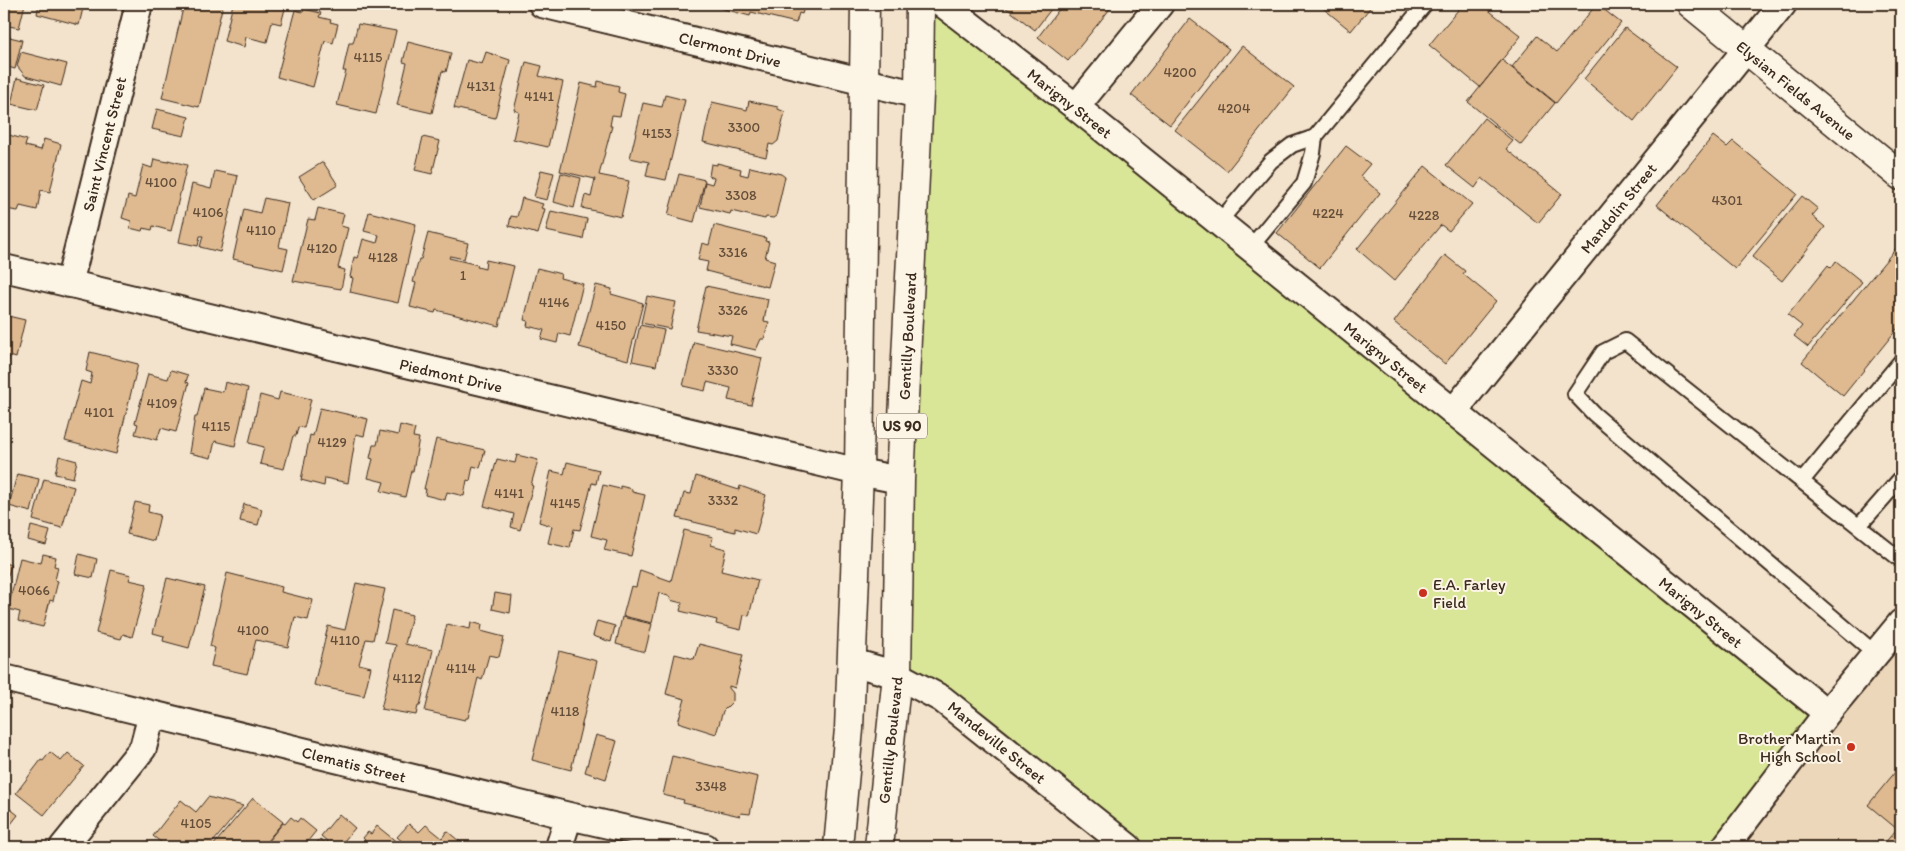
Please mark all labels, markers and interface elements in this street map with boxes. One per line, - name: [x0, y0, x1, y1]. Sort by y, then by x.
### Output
- street label: Clermont Drive: [677, 28, 783, 71]
- street label: Elysian Fields Avenue: [1732, 37, 1859, 144]
- house number: 4115: [354, 49, 382, 66]
- street label: Marigny Street: [1024, 64, 1116, 142]
- house number: 4200: [1163, 64, 1197, 81]
- street label: Saint Vincent Street: [79, 75, 130, 213]
- house number: 4131: [466, 78, 496, 95]
- house number: 4141: [524, 88, 554, 105]
- house number: 4204: [1218, 100, 1251, 117]
- house number: 3300: [728, 119, 760, 136]
- house number: 4153: [642, 125, 672, 142]
- street label: Mandolin Street: [1576, 159, 1661, 257]
- house number: 4100: [145, 174, 177, 191]
- house number: 3308: [725, 187, 757, 204]
- house number: 4301: [1711, 192, 1743, 209]
- house number: 4106: [193, 204, 223, 221]
- house number: 4224: [1312, 205, 1344, 222]
- house number: 4228: [1409, 207, 1440, 224]
- house number: 4110: [246, 222, 276, 239]
- house number: 4120: [307, 240, 337, 257]
- house number: 3316: [718, 244, 748, 261]
- house number: 4128: [368, 249, 398, 266]
- house number: 1: [460, 267, 467, 284]
- street label: Gentilly Boulevard: [895, 271, 920, 400]
- house number: 4146: [539, 294, 569, 311]
- house number: 3326: [718, 302, 748, 319]
- house number: 4150: [596, 317, 626, 334]
- street label: Marigny Street: [1340, 318, 1431, 397]
- street label: Piedmont Drive: [398, 354, 504, 397]
- house number: 3330: [707, 362, 739, 379]
- house number: 4109: [147, 395, 177, 412]
- house number: 4101: [84, 404, 115, 421]
- road number: US 90: [877, 414, 927, 438]
- house number: 4115: [202, 418, 230, 435]
- house number: 4129: [317, 434, 347, 451]
- house number: 4141: [494, 485, 524, 502]
- house number: 3332: [708, 492, 739, 509]
- house number: 4145: [550, 495, 580, 512]
- street label: Marigny Street: [1655, 573, 1746, 652]
- place label: E.A. Farley Field: [1433, 575, 1506, 612]
- house number: 4066: [18, 582, 50, 599]
- marker: E.A. Farley Field: [1417, 587, 1429, 599]
- house number: 4100: [237, 622, 269, 639]
- house number: 4110: [330, 632, 360, 649]
- house number: 4114: [446, 660, 476, 677]
- house number: 4112: [393, 670, 422, 687]
- street label: Gentilly Boulevard: [874, 675, 907, 805]
- street label: Mandeville Street: [944, 697, 1050, 788]
- house number: 4118: [550, 703, 580, 720]
- place label: Brother Martin High School: [1738, 729, 1841, 766]
- marker: Brother Martin High School: [1845, 741, 1857, 753]
- street label: Clematis Street: [300, 742, 408, 787]
- house number: 3348: [695, 778, 727, 795]
- house number: 4105: [181, 815, 211, 832]

